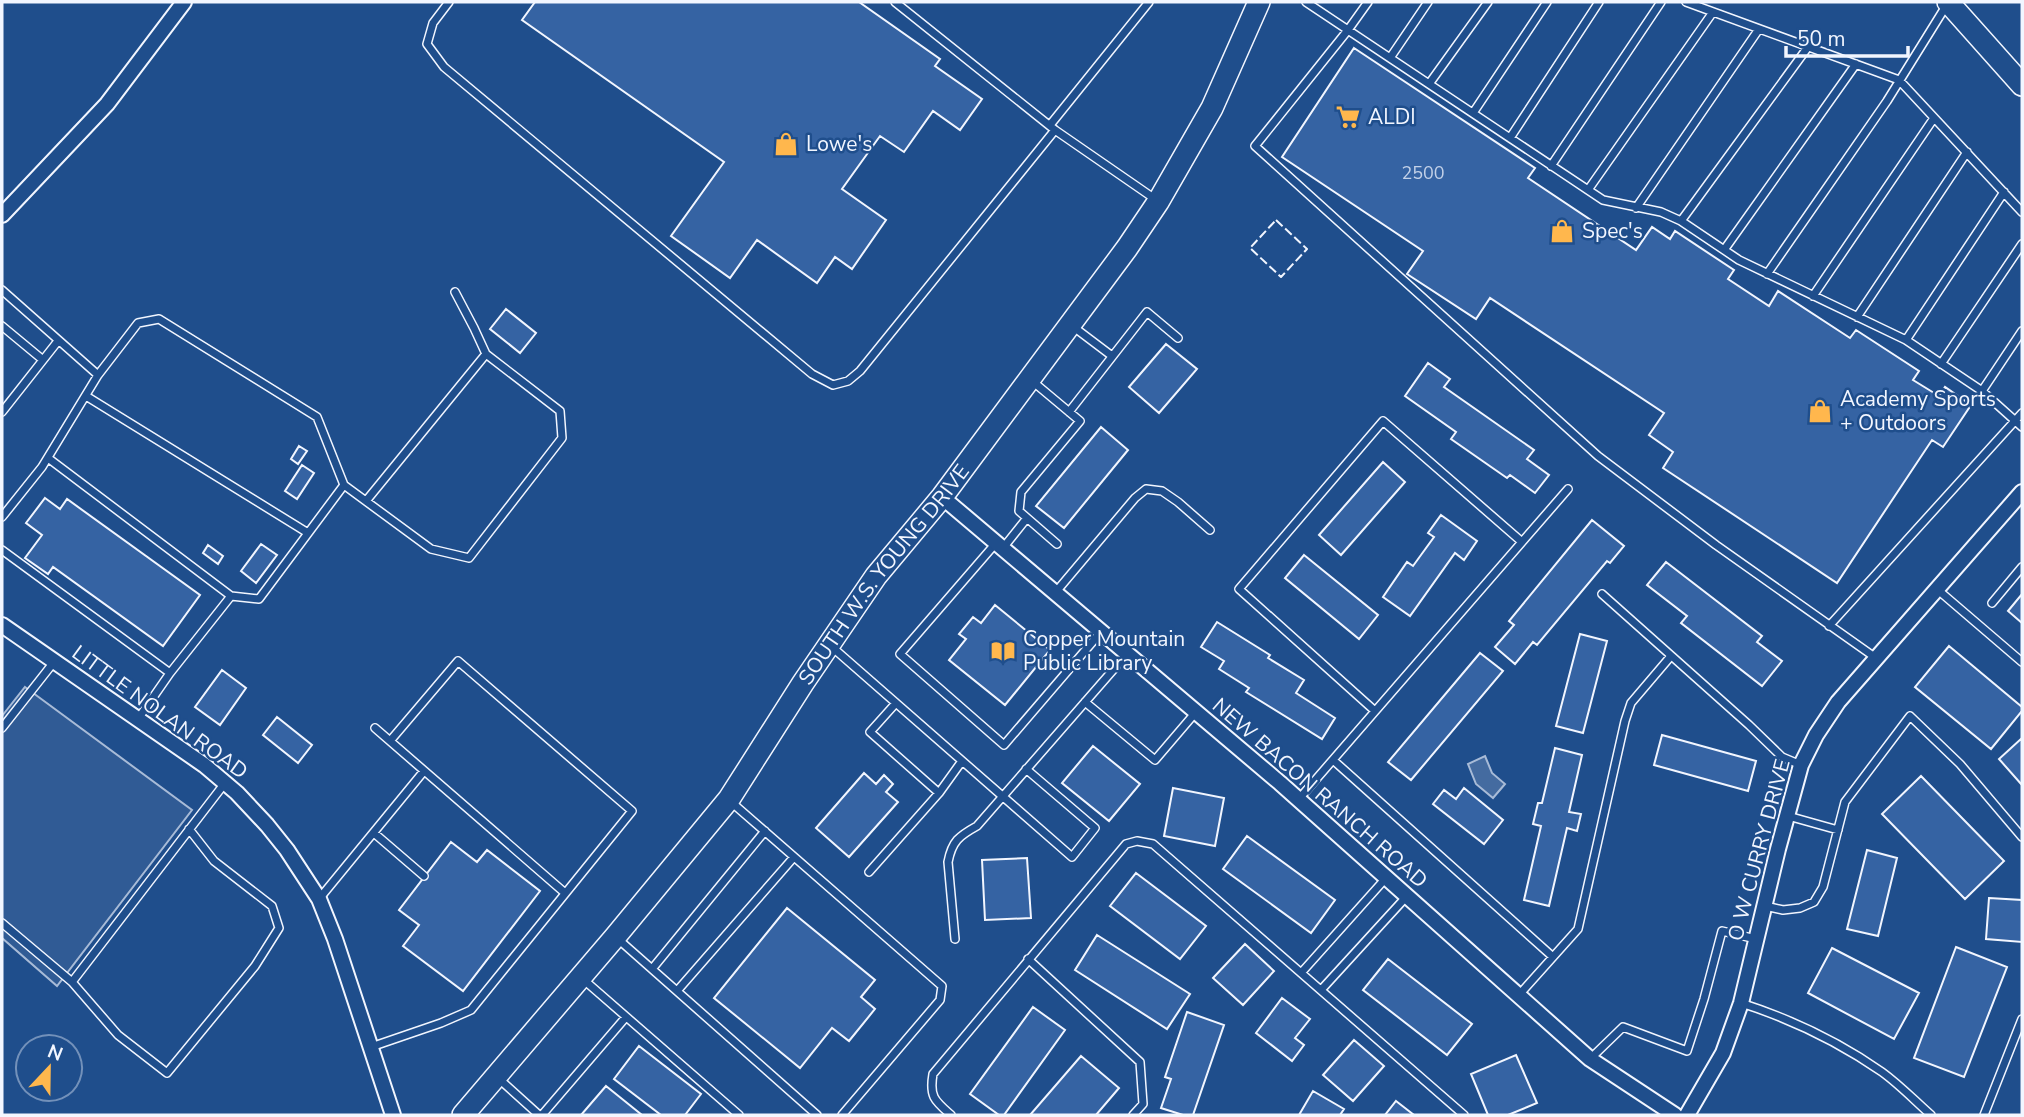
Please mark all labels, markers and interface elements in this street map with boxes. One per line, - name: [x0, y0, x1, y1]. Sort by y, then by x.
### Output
- scale bar: [1786, 14, 1909, 58]
- text: 50 m: [1797, 25, 1846, 53]
- supermarket icon: ALDI: [1334, 103, 1362, 131]
- place label: ALDI: [1368, 103, 1416, 131]
- shop icon: Lowe's: [772, 130, 800, 158]
- place label: Lowe's: [806, 130, 872, 158]
- house number: 2500: [1401, 161, 1445, 185]
- shop icon: Spec's: [1548, 217, 1576, 245]
- place label: Spec's: [1582, 217, 1643, 245]
- place label: Academy Sports + Outdoors: [1840, 385, 1996, 437]
- shop icon: Academy Sports + Outdoors: [1806, 397, 1834, 425]
- street label: SOUTH W.S. YOUNG DRIVE: [792, 459, 976, 690]
- place label: Copper Mountain Public Library: [1023, 625, 1185, 677]
- library icon: Copper Mountain Public Library: [989, 637, 1017, 665]
- street label: LITTLE NOLAN ROAD: [66, 639, 254, 785]
- street label: NEW BACON RANCH ROAD: [1206, 692, 1434, 894]
- street label: O W CURRY DRIVE: [1721, 756, 1797, 944]
- north arrow: [14, 1033, 84, 1103]
- text: N: [44, 1038, 66, 1068]

